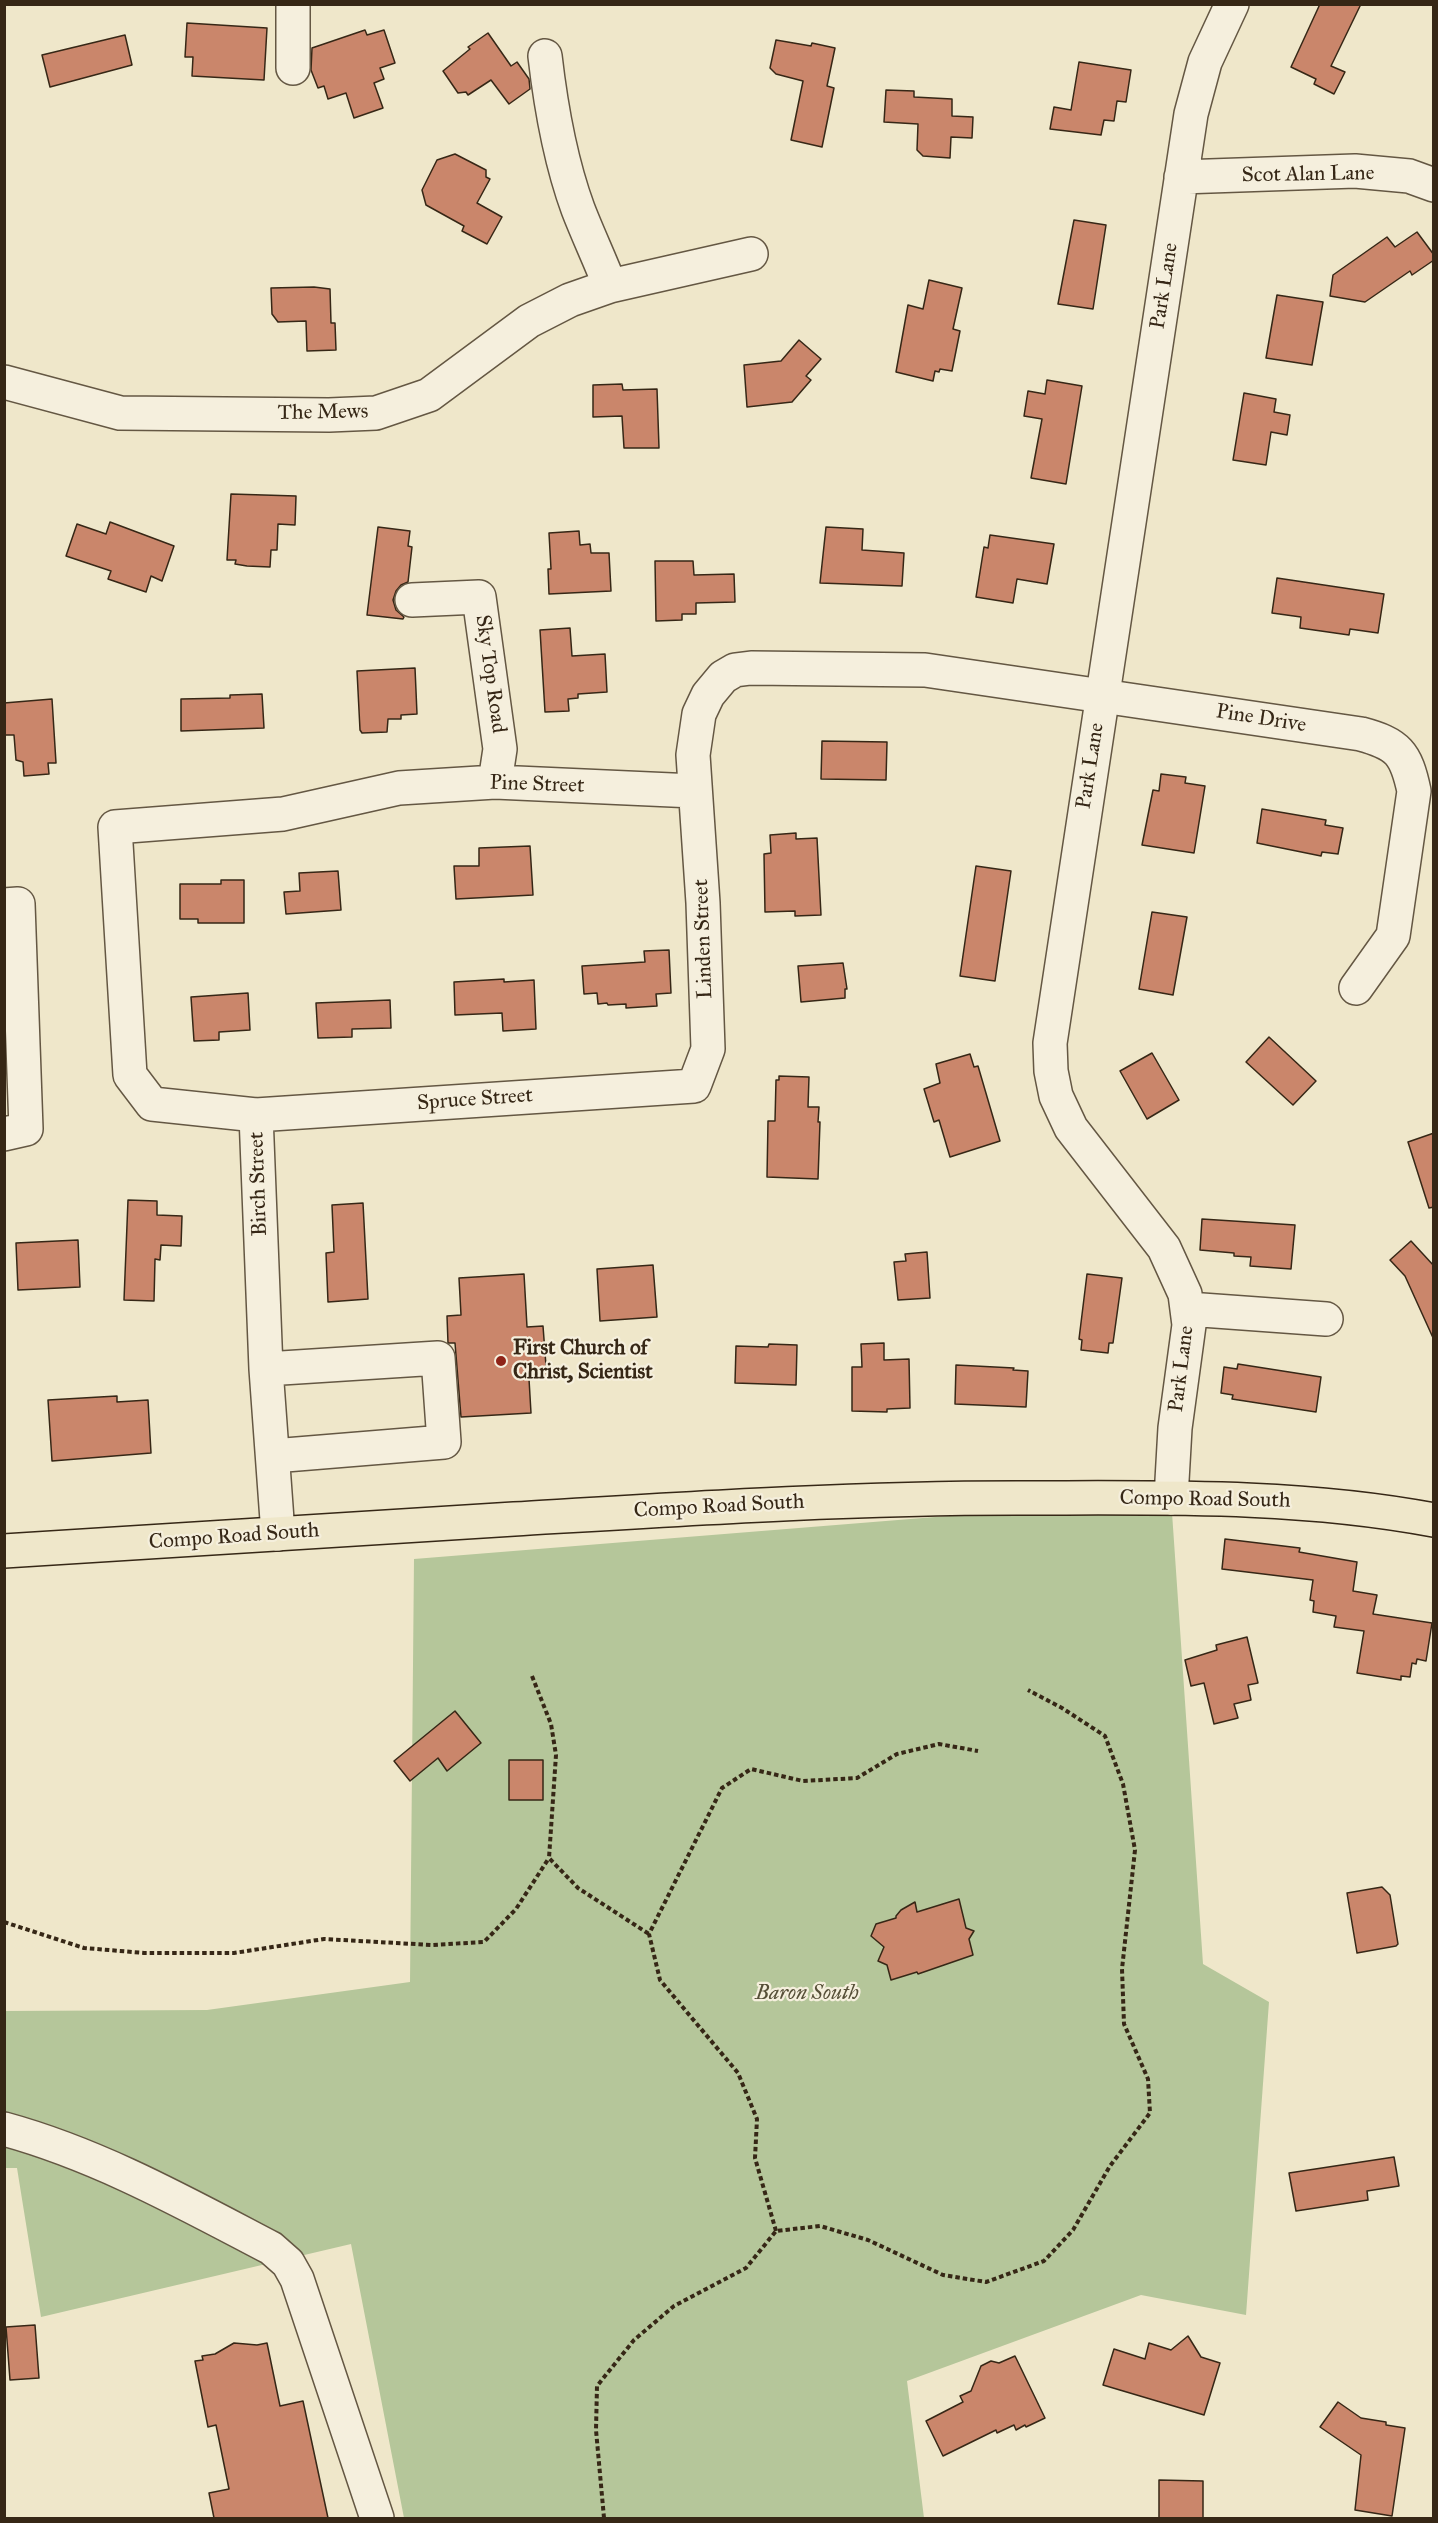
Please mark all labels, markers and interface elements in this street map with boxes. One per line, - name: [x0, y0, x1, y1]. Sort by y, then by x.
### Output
- street label: Scot Alan Lane: [1241, 161, 1375, 189]
- street label: Park Lane: [1146, 241, 1184, 331]
- street label: The Mews: [277, 400, 369, 426]
- street label: Sky Top Road: [469, 613, 511, 735]
- street label: Pine Drive: [1214, 699, 1308, 739]
- street label: Park Lane: [1072, 721, 1110, 811]
- street label: Pine Street: [489, 771, 585, 799]
- street label: Linden Street: [689, 879, 719, 999]
- street label: Spruce Street: [416, 1083, 534, 1117]
- street label: Birch Street: [245, 1131, 273, 1237]
- street label: Park Lane: [1164, 1324, 1200, 1414]
- place label: First Church of Christ, Scientist: [513, 1336, 653, 1386]
- marker: First Church of Christ, Scientist: [494, 1354, 508, 1368]
- street label: Compo Road South: [1119, 1486, 1291, 1514]
- street label: Compo Road South: [633, 1490, 805, 1524]
- street label: Compo Road South: [148, 1518, 320, 1556]
- park label: Baron South: [755, 1981, 859, 2007]

